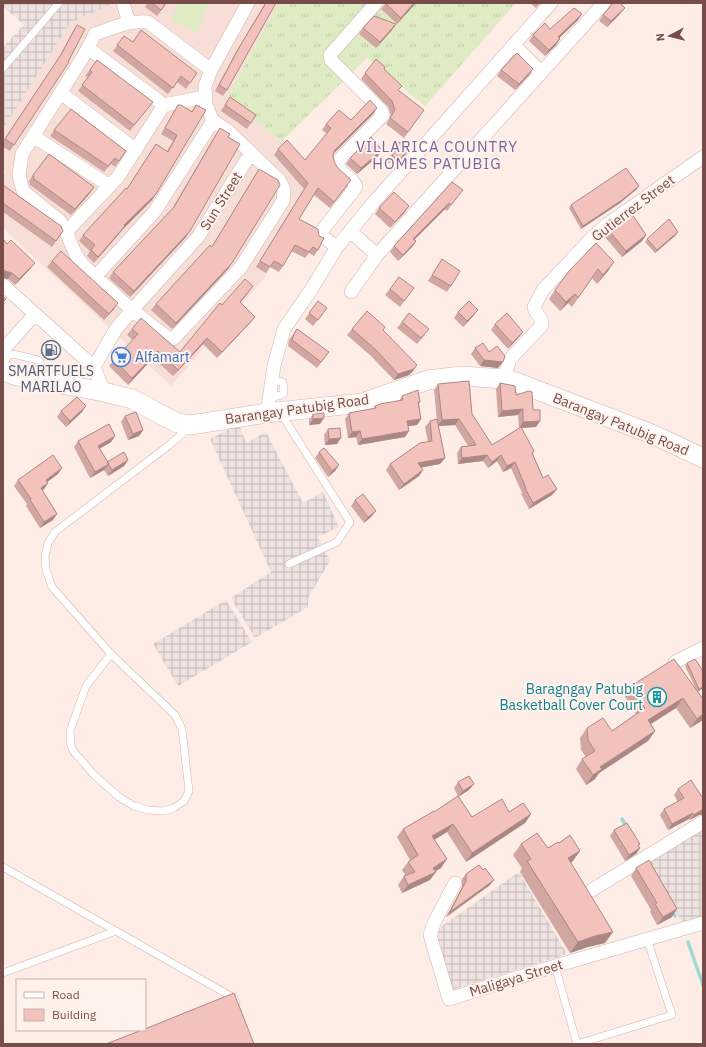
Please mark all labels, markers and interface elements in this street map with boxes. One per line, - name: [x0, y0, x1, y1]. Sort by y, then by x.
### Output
- north arrow: [650, 16, 690, 56]
- text: N: [653, 32, 668, 42]
- district label: VILLARICA COUNTRY HOMES PATUBIG: [356, 137, 518, 173]
- street label: Sun Street: [196, 168, 246, 234]
- street label: Gutierrez Street: [588, 171, 678, 245]
- fuel station icon: SMARTFUELS MARILAO: [40, 339, 62, 361]
- supermarket icon: Alfamart: [110, 346, 132, 368]
- place label: Alfamart: [135, 348, 190, 366]
- place label: SMARTFUELS MARILAO: [8, 362, 94, 396]
- street label: Barangay Patubig Road: [550, 388, 692, 460]
- street label: Barangay Patubig Road: [224, 390, 370, 428]
- place label: Baragngay Patubig Basketball Cover Court: [499, 680, 644, 714]
- building icon: Baragngay Patubig Basketball Cover Court: [646, 686, 668, 708]
- street label: Maligaya Street: [467, 955, 565, 1001]
- legend: [16, 979, 146, 1031]
- text: Road: [52, 987, 80, 1002]
- text: Building: [52, 1007, 97, 1022]

